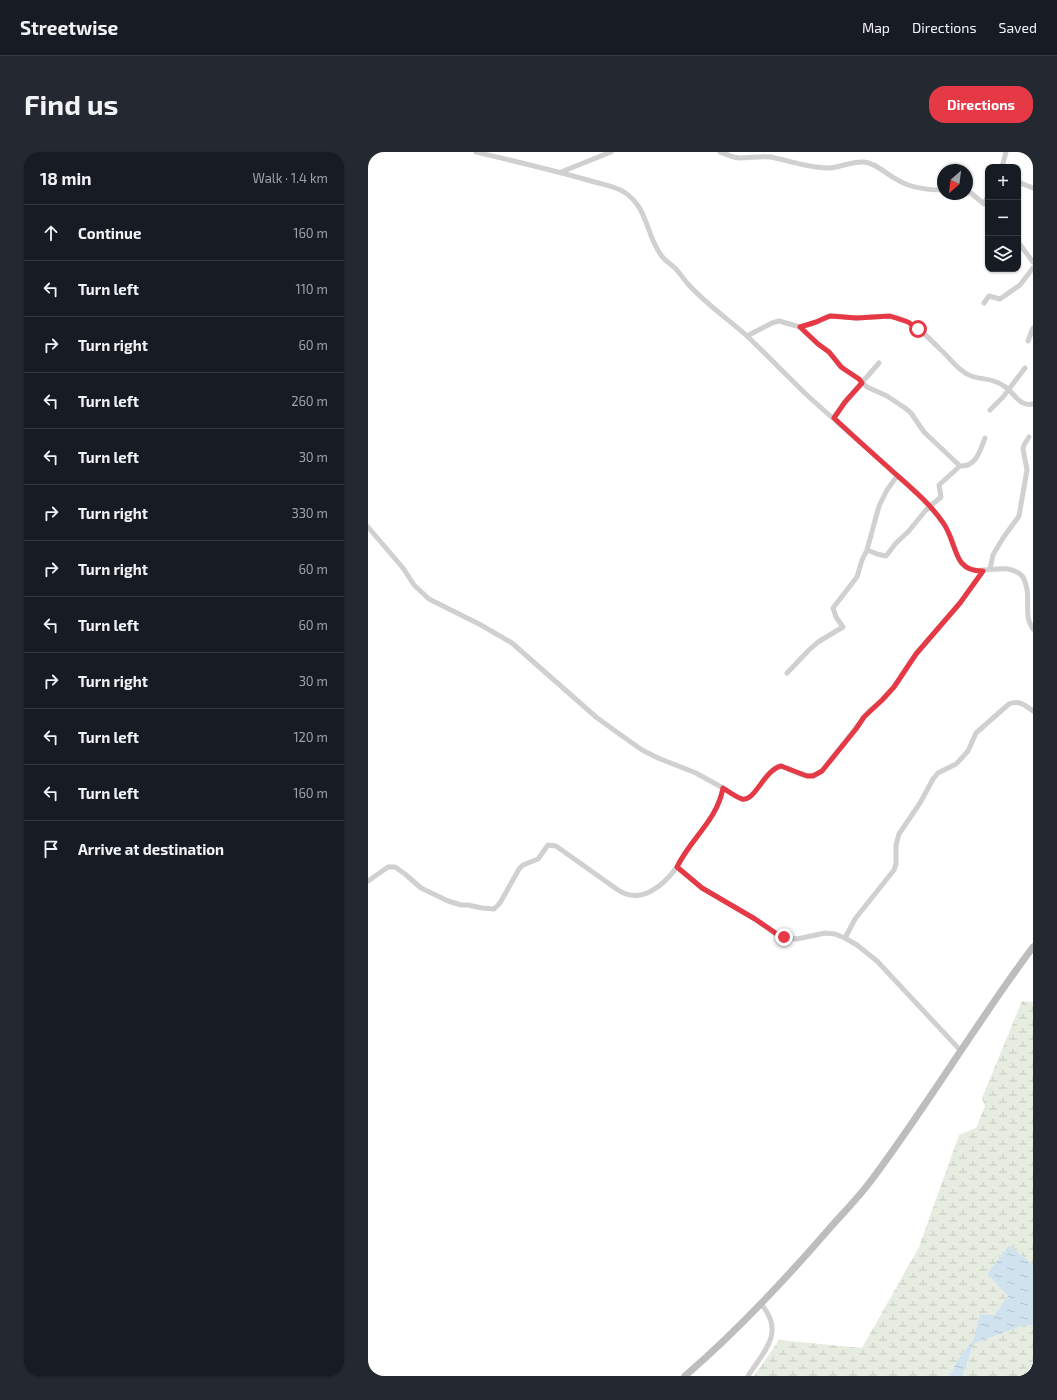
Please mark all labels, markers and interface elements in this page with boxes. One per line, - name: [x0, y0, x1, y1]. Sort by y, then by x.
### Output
- text: Streetwise: [20, 16, 118, 39]
- text: Map: [862, 19, 890, 36]
- text: Directions: [912, 19, 977, 36]
- text: Saved: [999, 19, 1037, 36]
- button: Directions: [929, 86, 1033, 123]
- text: Find us: [24, 87, 118, 121]
- north arrow: [937, 164, 973, 200]
- map controls: [985, 164, 1021, 272]
- button: +: [985, 164, 1021, 200]
- text: 18 min: [40, 168, 92, 188]
- text: Walk · 1.4 km: [253, 170, 328, 186]
- button: −: [985, 200, 1021, 236]
- icon: ahead: [40, 222, 62, 244]
- text: Continue: [78, 224, 141, 242]
- text: 160 m: [293, 225, 328, 241]
- button: layers: [985, 236, 1021, 272]
- icon: left: [40, 278, 62, 300]
- text: Turn left: [78, 280, 139, 298]
- text: 110 m: [296, 281, 328, 297]
- route start: [909, 320, 927, 338]
- icon: right: [40, 334, 62, 356]
- text: Turn right: [78, 336, 148, 354]
- text: 60 m: [298, 337, 328, 353]
- icon: left: [40, 390, 62, 412]
- text: Turn left: [78, 392, 139, 410]
- text: 260 m: [291, 393, 328, 409]
- icon: left: [40, 446, 62, 468]
- text: Turn left: [78, 448, 139, 466]
- text: 30 m: [299, 449, 328, 465]
- icon: right: [40, 502, 62, 524]
- text: Turn right: [78, 504, 148, 522]
- text: 330 m: [291, 505, 328, 521]
- icon: right: [40, 558, 62, 580]
- text: Turn right: [78, 560, 148, 578]
- text: 60 m: [298, 561, 328, 577]
- icon: left: [40, 614, 62, 636]
- text: Turn left: [78, 616, 139, 634]
- text: 60 m: [298, 617, 328, 633]
- icon: right: [40, 670, 62, 692]
- text: Turn right: [78, 672, 148, 690]
- text: 30 m: [299, 673, 328, 689]
- icon: left: [40, 726, 62, 748]
- text: Turn left: [78, 728, 139, 746]
- text: 120 m: [293, 729, 328, 745]
- icon: left: [40, 782, 62, 804]
- text: Turn left: [78, 784, 139, 802]
- text: 160 m: [293, 785, 328, 801]
- icon: arrive: [40, 838, 62, 860]
- text: Arrive at destination: [78, 840, 224, 858]
- route end: [775, 928, 793, 946]

